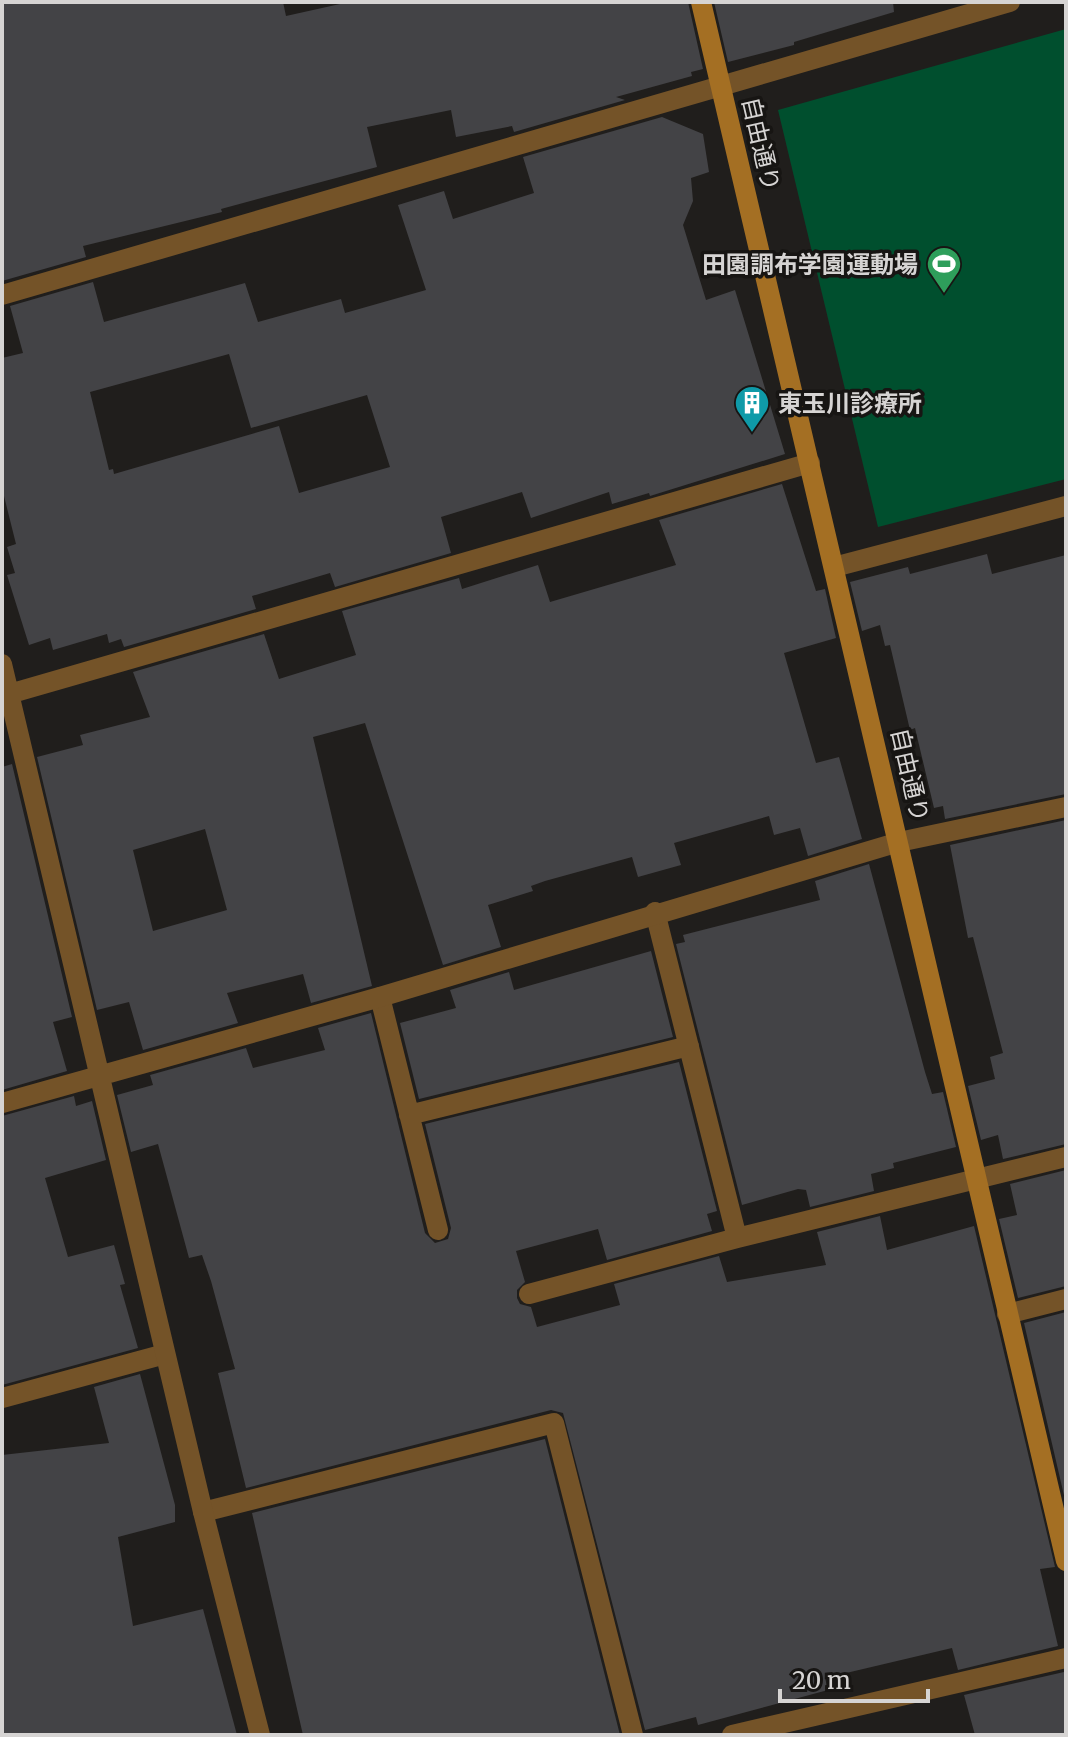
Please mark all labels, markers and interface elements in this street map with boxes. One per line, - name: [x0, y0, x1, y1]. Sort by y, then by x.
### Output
- street label: 自由通り: [735, 94, 787, 194]
- sports icon: 田園調布学園運動場: [925, 245, 963, 295]
- place label: 田園調布学園運動場: [702, 249, 918, 280]
- building icon: 東玉川診療所: [733, 384, 771, 434]
- place label: 東玉川診療所: [778, 388, 922, 419]
- street label: 自由通り: [884, 725, 936, 825]
- scale bar: [780, 1653, 928, 1703]
- text: 20 m: [792, 1665, 851, 1696]

